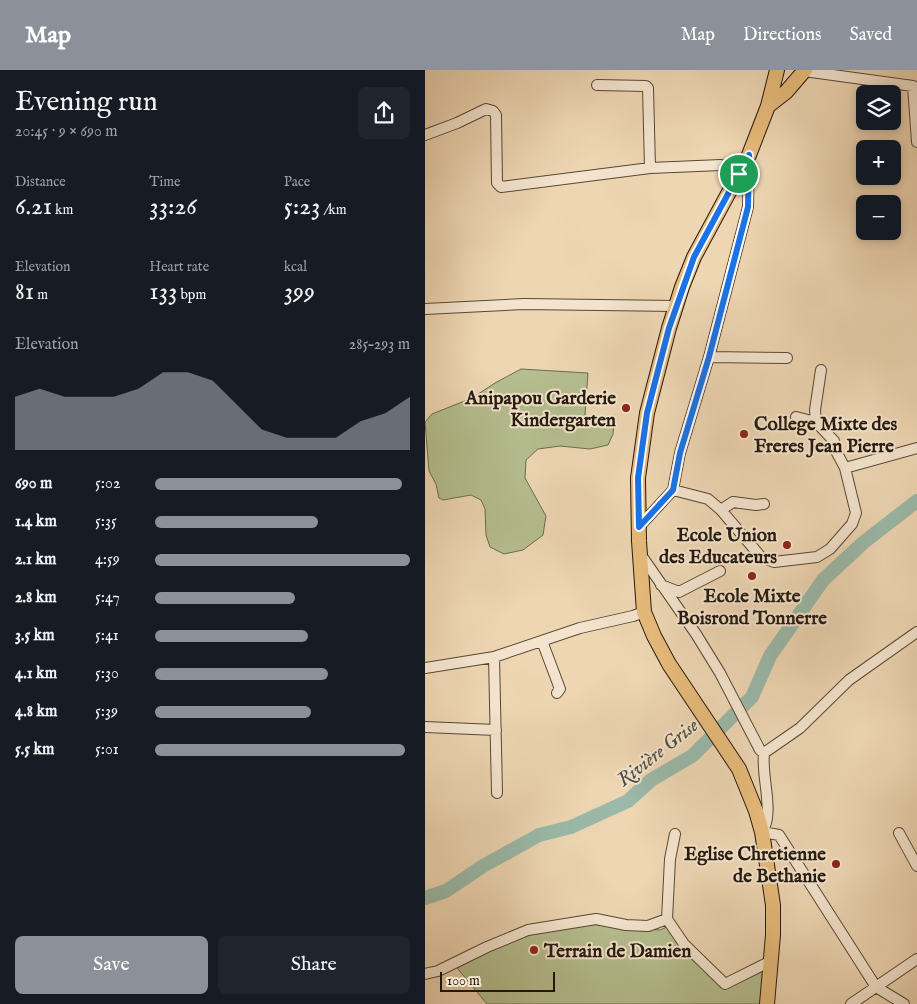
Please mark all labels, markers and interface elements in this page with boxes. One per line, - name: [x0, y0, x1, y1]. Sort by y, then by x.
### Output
- text: Map: [25, 20, 71, 51]
- text: Map: [681, 24, 715, 47]
- text: Directions: [743, 24, 821, 47]
- text: Saved: [849, 24, 892, 47]
- text: Evening run: [15, 85, 158, 120]
- map controls: [856, 85, 901, 240]
- button: layers: [856, 85, 901, 130]
- button: share: [358, 87, 410, 139]
- text: 20:45 · 9 × 690 m: [15, 122, 118, 142]
- button: +: [856, 140, 901, 185]
- pin: [718, 153, 760, 195]
- icon: arrive: [725, 160, 753, 188]
- text: Distance: [15, 173, 66, 191]
- text: Time: [149, 173, 180, 191]
- text: Pace: [284, 173, 310, 191]
- text: 6.21: [15, 191, 52, 223]
- text: 33:26: [149, 191, 197, 223]
- text: 5:23: [284, 191, 320, 223]
- button: −: [856, 195, 901, 240]
- text: km: [52, 201, 73, 219]
- text: /km: [320, 201, 347, 219]
- text: Elevation: [15, 258, 71, 276]
- text: Heart rate: [149, 258, 209, 276]
- text: kcal: [284, 258, 307, 276]
- text: 81: [15, 276, 34, 308]
- text: 133: [149, 276, 177, 308]
- text: 399: [284, 276, 315, 308]
- text: m: [34, 286, 48, 304]
- text: bpm: [177, 286, 206, 304]
- text: Elevation: [15, 335, 78, 355]
- text: 285–293 m: [349, 335, 410, 355]
- place label: Anipapou Garderie Kindergarten: [464, 387, 616, 433]
- marker: Anipapou Garderie Kindergarten: [620, 402, 632, 414]
- place label: College Mixte des Freres Jean Pierre: [754, 413, 897, 459]
- marker: College Mixte des Freres Jean Pierre: [738, 428, 750, 440]
- text: 690 m: [15, 474, 52, 494]
- text: 5:02: [95, 474, 120, 494]
- text: 1.4 km: [15, 512, 57, 532]
- text: 5:35: [95, 512, 117, 532]
- place label: Ecole Union des Educateurs: [659, 524, 777, 570]
- marker: Ecole Union des Educateurs: [781, 539, 793, 551]
- text: 2.1 km: [15, 550, 56, 570]
- text: 4:59: [95, 550, 120, 570]
- marker: Ecole Mixte Boisrond Tonnerre: [746, 570, 758, 582]
- place label: Ecole Mixte Boisrond Tonnerre: [677, 585, 827, 631]
- text: 2.8 km: [15, 588, 57, 608]
- text: 5:47: [95, 588, 120, 608]
- text: 3.5 km: [15, 626, 55, 646]
- text: 5:41: [95, 626, 119, 646]
- text: 4.1 km: [15, 664, 57, 684]
- text: 5:30: [95, 664, 119, 684]
- text: 4.8 km: [15, 702, 57, 722]
- text: 5:39: [95, 702, 118, 722]
- water label: Rivière Grise: [612, 713, 704, 793]
- text: 5.5 km: [15, 740, 54, 760]
- text: 5:01: [95, 740, 119, 760]
- place label: Eglise Chretienne de Bethanie: [684, 843, 826, 889]
- marker: Eglise Chretienne de Bethanie: [830, 858, 842, 870]
- button: Save: [15, 936, 208, 994]
- button: Share: [218, 936, 410, 994]
- place label: Terrain de Damien: [543, 940, 691, 964]
- marker: Terrain de Damien: [528, 944, 540, 956]
- scale bar: [440, 969, 555, 992]
- text: 100 m: [447, 972, 480, 990]

